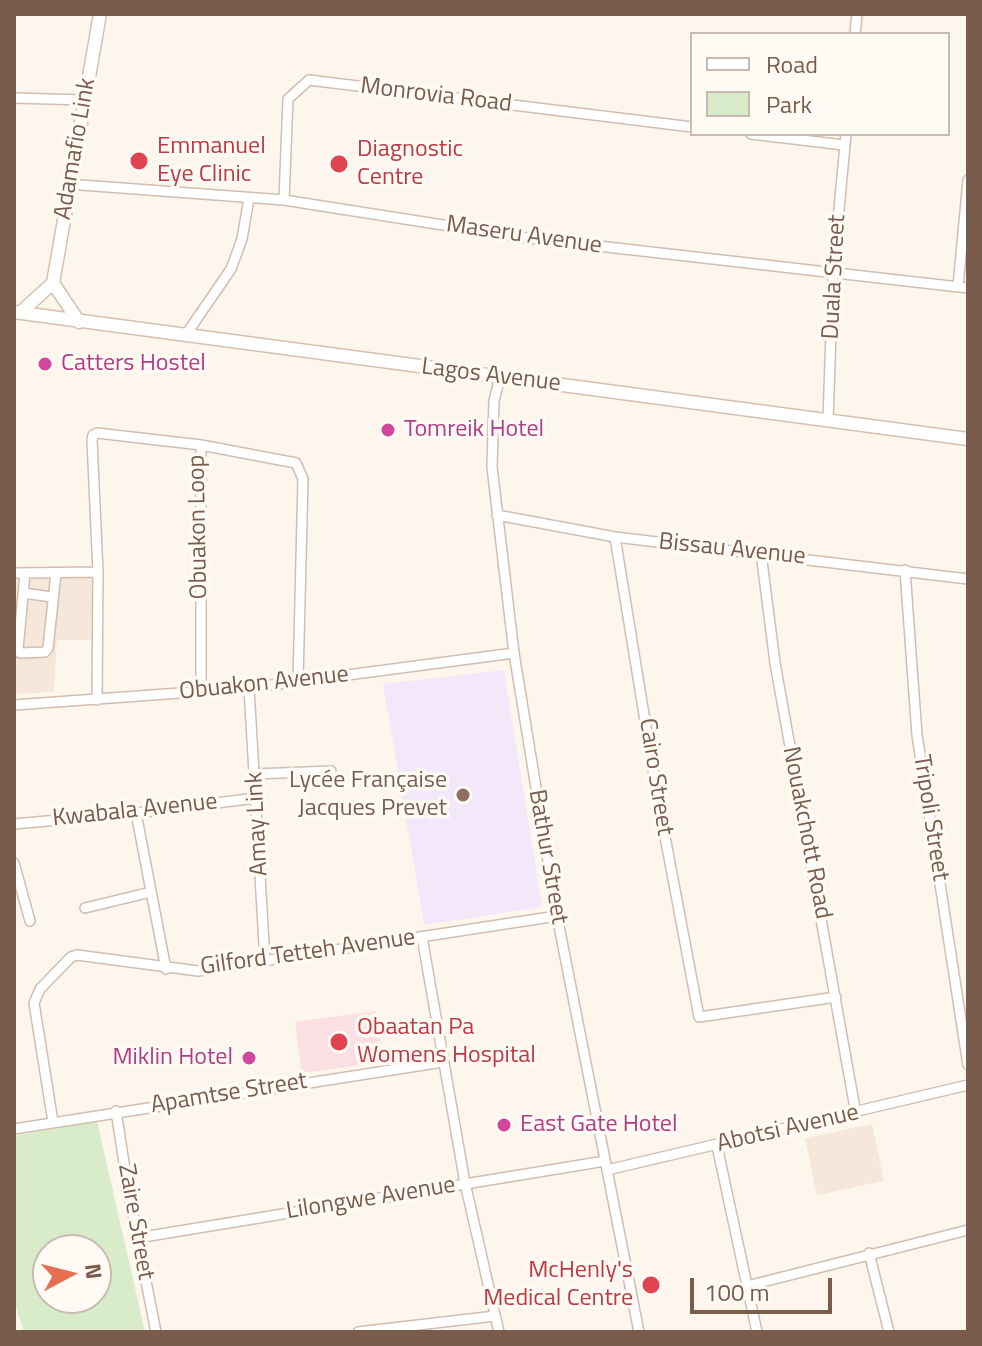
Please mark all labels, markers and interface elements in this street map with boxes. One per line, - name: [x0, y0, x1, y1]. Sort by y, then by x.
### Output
- legend: [690, 32, 950, 136]
- text: Road: [766, 46, 818, 82]
- street label: Monrovia Road: [359, 72, 513, 120]
- street label: Adamafio Link: [49, 76, 103, 222]
- text: Park: [766, 86, 812, 122]
- place label: Emmanuel Eye Clinic: [157, 133, 266, 189]
- place label: Diagnostic Centre: [357, 136, 463, 192]
- marker: Emmanuel Eye Clinic: [128, 150, 150, 172]
- marker: Diagnostic Centre: [328, 153, 350, 175]
- street label: Maseru Avenue: [444, 211, 604, 261]
- street label: Duala Street: [817, 214, 853, 340]
- place label: Catters Hostel: [61, 350, 206, 378]
- street label: Lagos Avenue: [420, 353, 562, 399]
- marker: Catters Hostel: [36, 355, 54, 373]
- place label: Tomreik Hotel: [404, 416, 544, 444]
- marker: Tomreik Hotel: [379, 421, 397, 439]
- street label: Obuakon Loop: [183, 454, 215, 600]
- street label: Bissau Avenue: [657, 528, 807, 572]
- street label: Obuakon Avenue: [178, 661, 350, 707]
- street label: Cairo Street: [632, 716, 678, 838]
- street label: Nouakchott Road: [775, 744, 837, 922]
- street label: Tripoli Street: [906, 753, 954, 883]
- place label: Lycée Française Jacques Prevet: [289, 767, 447, 823]
- street label: Amay Link: [241, 771, 275, 877]
- marker: Lycée Française Jacques Prevet: [454, 786, 472, 804]
- street label: Bathur Street: [521, 787, 573, 927]
- street label: Kwabala Avenue: [51, 788, 219, 834]
- street label: Gilford Tetteh Avenue: [199, 924, 417, 982]
- place label: Obaatan Pa Womens Hospital: [357, 1014, 536, 1070]
- marker: Obaatan Pa Womens Hospital: [328, 1031, 350, 1053]
- place label: Miklin Hotel: [112, 1044, 233, 1072]
- marker: Miklin Hotel: [240, 1049, 258, 1067]
- street label: Apamtse Street: [149, 1067, 309, 1121]
- street label: Abotsi Avenue: [714, 1099, 862, 1159]
- place label: East Gate Hotel: [520, 1111, 678, 1139]
- marker: East Gate Hotel: [495, 1116, 513, 1134]
- street label: Zaire Street: [111, 1162, 159, 1282]
- street label: Lilongwe Avenue: [284, 1171, 458, 1227]
- north arrow: [32, 1234, 112, 1314]
- place label: McHenly's Medical Centre: [483, 1257, 633, 1313]
- text: N: [76, 1262, 112, 1281]
- scale bar: [694, 1262, 836, 1312]
- marker: McHenly's Medical Centre: [640, 1274, 662, 1296]
- text: 100 m: [704, 1274, 770, 1310]

